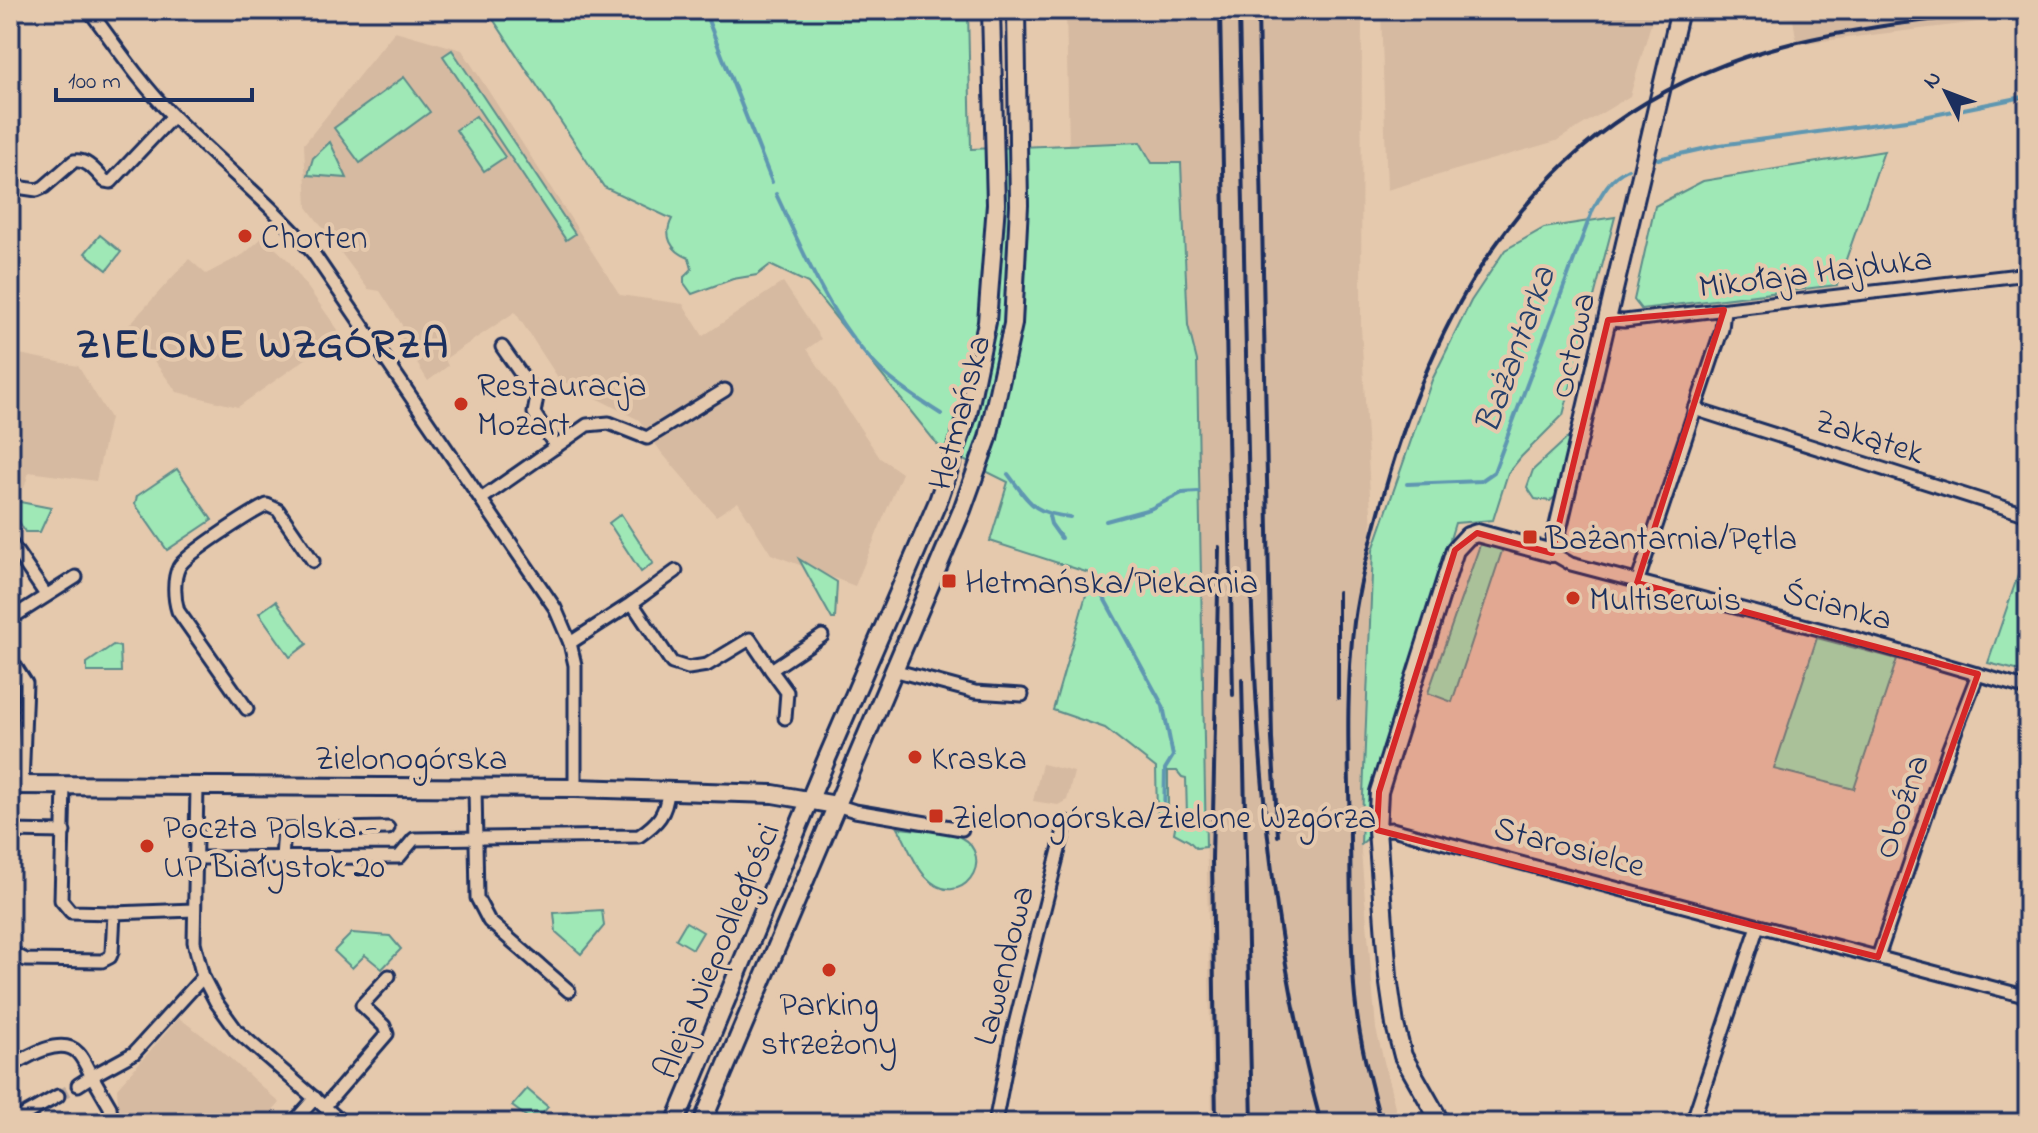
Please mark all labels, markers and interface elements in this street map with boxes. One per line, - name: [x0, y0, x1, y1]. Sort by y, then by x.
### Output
- scale bar: [56, 52, 252, 102]
- north arrow: [1906, 52, 1986, 132]
- text: N: [1917, 64, 1950, 97]
- text: 100 m: [68, 65, 121, 100]
- place label: Chorten: [261, 215, 367, 265]
- marker: Chorten: [236, 227, 254, 245]
- street label: Mikołaja Hajduka: [1696, 236, 1935, 314]
- water label: Bażantarka: [1463, 259, 1572, 441]
- street label: Octowa: [1538, 288, 1611, 404]
- district label: ZIELONE WZGÓRZA: [76, 316, 450, 377]
- street label: Hetmańska: [917, 330, 1007, 496]
- place label: Restauracja Mozart: [477, 363, 647, 452]
- marker: Restauracja Mozart: [452, 395, 470, 413]
- street label: Zakątek: [1808, 398, 1930, 480]
- place label: Bażantarnia/Pętla: [1545, 516, 1797, 566]
- marker: Bażantarnia/Pętla: [1521, 528, 1539, 546]
- place label: Hetmańska/Piekarnia: [965, 560, 1258, 610]
- street label: Ścianka: [1777, 569, 1897, 646]
- marker: Hetmańska/Piekarnia: [940, 572, 958, 590]
- place label: Multiserwis: [1589, 577, 1741, 627]
- marker: Multiserwis: [1564, 589, 1582, 607]
- street label: Zielonogórska: [315, 736, 507, 786]
- place label: Kraska: [931, 736, 1027, 786]
- marker: Kraska: [906, 748, 924, 766]
- street label: Oboźna: [1863, 748, 1945, 866]
- place label: Zielonogórska/Zielone Wzgórza: [952, 795, 1376, 845]
- place label: Poczta Polska - UP Białystok 20: [163, 805, 385, 894]
- street label: Starosielce: [1488, 805, 1651, 893]
- marker: Zielonogórska/Zielone Wzgórza: [927, 807, 945, 825]
- street label: Aleja Niepodległości: [642, 816, 795, 1087]
- marker: Poczta Polska - UP Białystok 20: [138, 837, 156, 855]
- street label: Lawendowa: [962, 881, 1050, 1051]
- marker: Parking strzeżony: [820, 961, 838, 979]
- place label: Parking strzeżony: [761, 982, 897, 1071]

